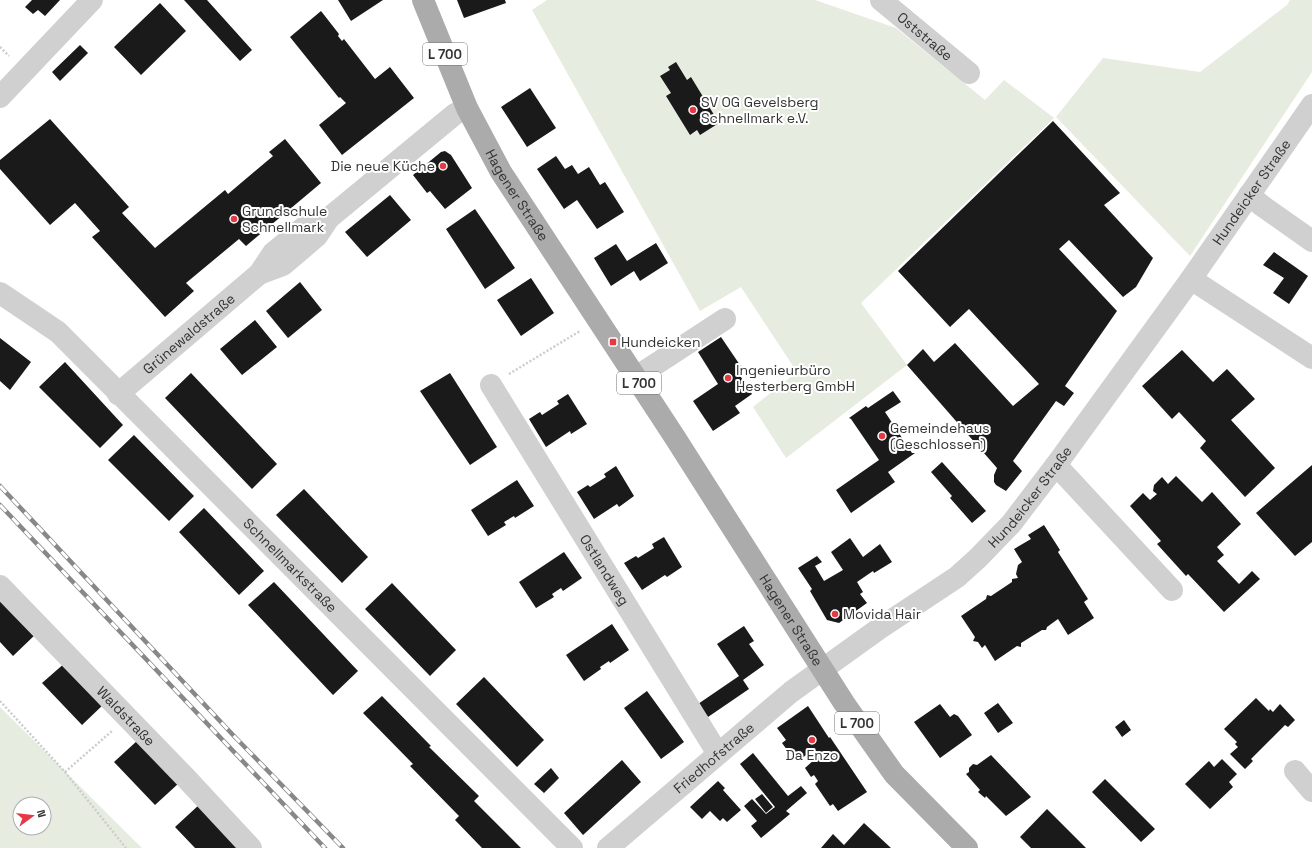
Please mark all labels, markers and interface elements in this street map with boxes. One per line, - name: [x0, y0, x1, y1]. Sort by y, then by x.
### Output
- street label: Oststraße: [893, 8, 956, 65]
- road number: L 700: [423, 43, 467, 65]
- place label: SV OG Gevelsberg Schnellmark e.V.: [701, 93, 819, 127]
- marker: SV OG Gevelsberg Schnellmark e.V.: [688, 105, 698, 115]
- street label: Hundeicker Straße: [1208, 136, 1295, 249]
- street label: Hagener Straße: [481, 146, 553, 244]
- place label: Die neue Küche: [331, 157, 435, 175]
- marker: Die neue Küche: [438, 161, 448, 171]
- place label: Grundschule Schnellmark: [242, 202, 327, 236]
- marker: Grundschule Schnellmark: [229, 214, 239, 224]
- street label: Grünewaldstraße: [139, 289, 239, 378]
- place label: Hundeicken: [621, 333, 700, 351]
- marker: Hundeicken: [608, 337, 618, 347]
- place label: Ingenieurbüro Hesterberg GmbH: [736, 361, 855, 395]
- road number: L 700: [617, 372, 661, 394]
- marker: Ingenieurbüro Hesterberg GmbH: [723, 373, 733, 383]
- place label: Gemeindehaus (Geschlossen): [890, 419, 990, 453]
- marker: Gemeindehaus (Geschlossen): [877, 431, 887, 441]
- street label: Hundeicker Straße: [984, 443, 1076, 552]
- street label: Schnellmarkstraße: [239, 514, 341, 616]
- street label: Ostlandweg: [576, 531, 633, 609]
- street label: Hagener Straße: [755, 571, 827, 669]
- place label: Movida Hair: [843, 605, 921, 623]
- marker: Movida Hair: [830, 609, 840, 619]
- street label: Waldstraße: [93, 682, 159, 750]
- road number: L 700: [835, 712, 879, 734]
- street label: Friedhofstraße: [670, 718, 758, 797]
- marker: Da Enzo: [807, 735, 817, 745]
- place label: Da Enzo: [785, 746, 839, 764]
- north arrow: [12, 796, 52, 836]
- text: N: [34, 808, 49, 819]

